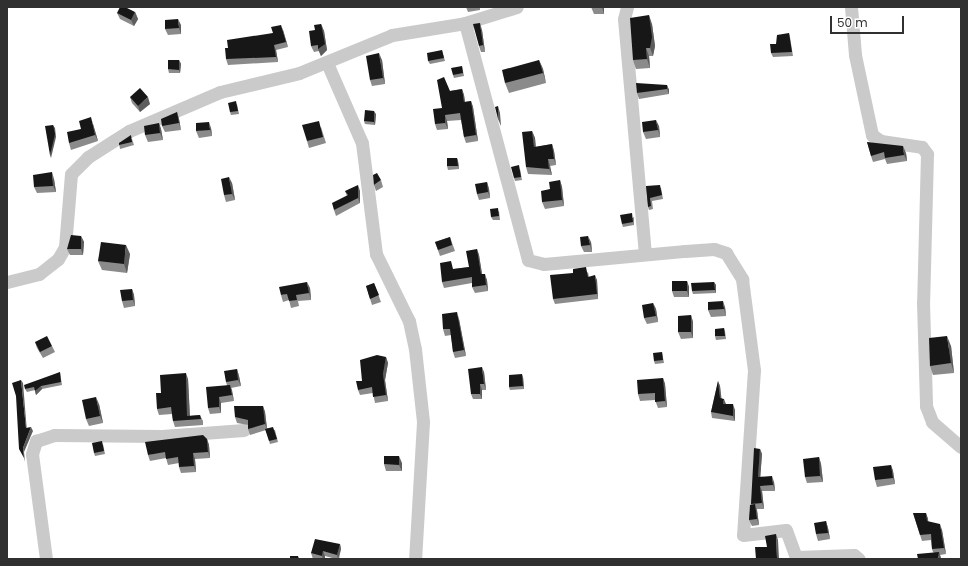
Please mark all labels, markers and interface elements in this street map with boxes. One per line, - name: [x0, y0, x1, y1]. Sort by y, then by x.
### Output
- scale bar: [832, 8, 906, 34]
- text: 50 m: [837, 14, 868, 31]

